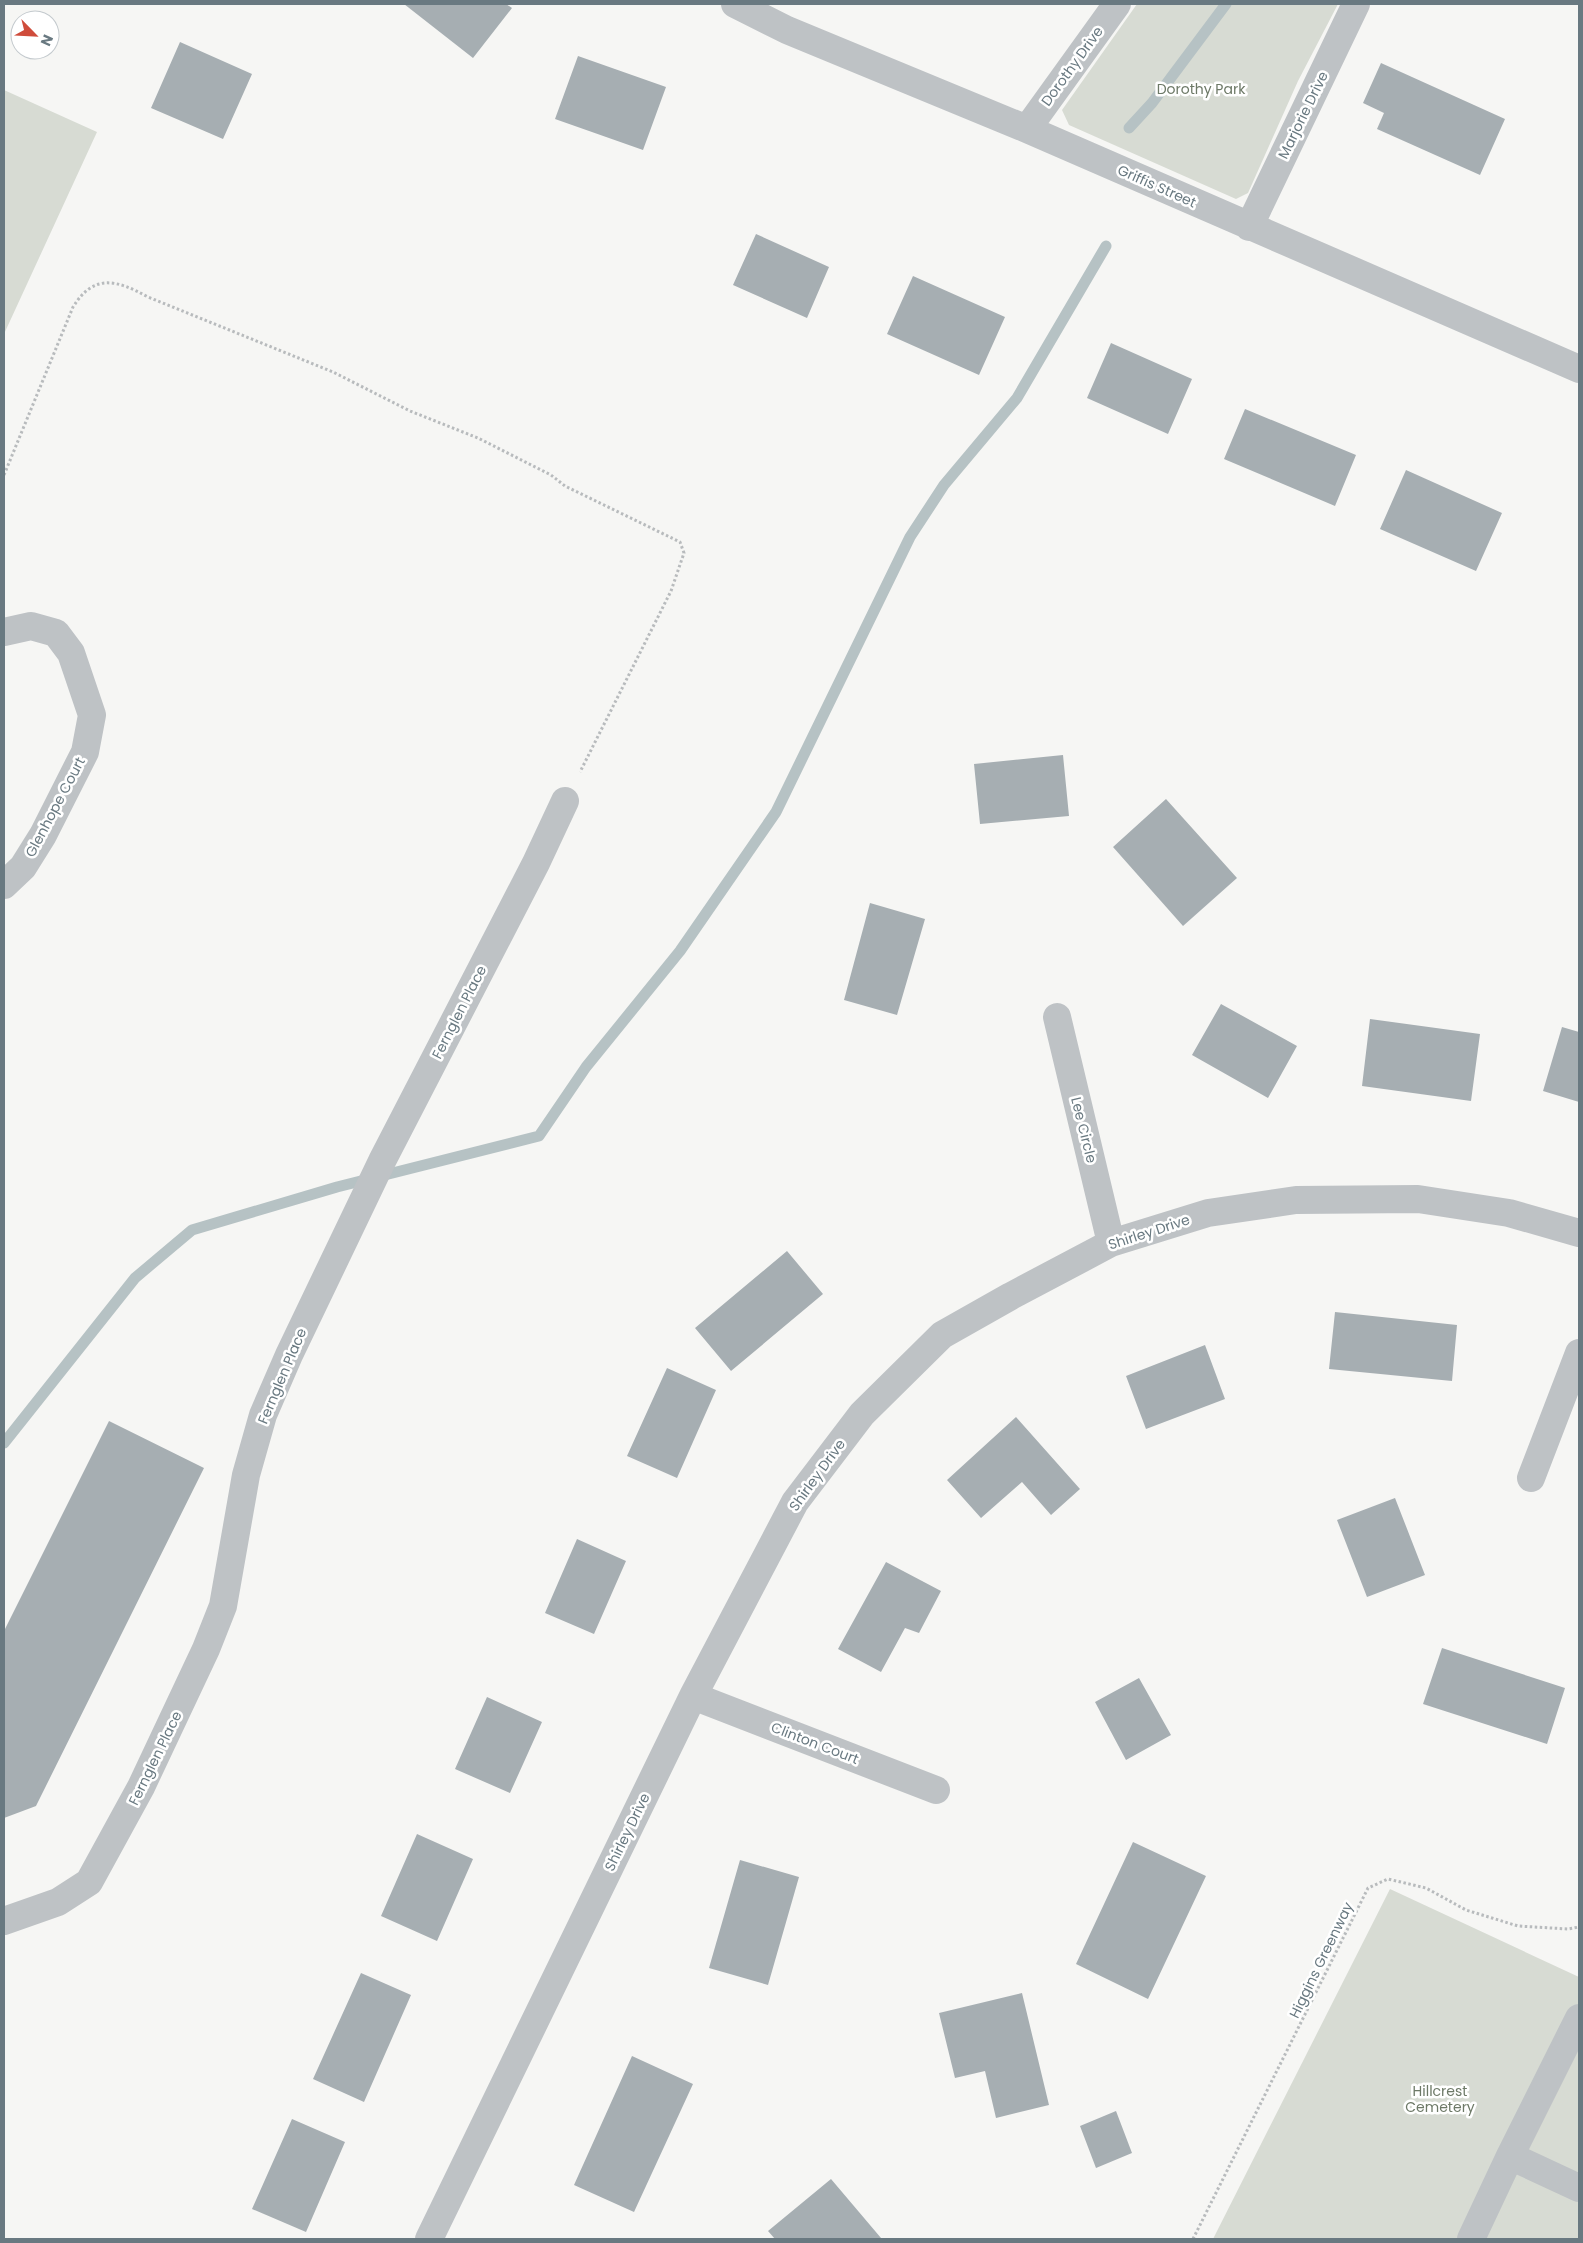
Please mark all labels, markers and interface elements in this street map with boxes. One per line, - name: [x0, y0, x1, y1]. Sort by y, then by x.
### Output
- north arrow: [10, 10, 60, 60]
- street label: Dorothy Drive: [1036, 22, 1108, 110]
- text: N: [36, 31, 58, 49]
- street label: Marjorie Drive: [1273, 67, 1333, 162]
- park label: Dorothy Park: [1157, 79, 1246, 99]
- street label: Griffis Street: [1114, 160, 1200, 212]
- street label: Glenhope Court: [20, 753, 90, 861]
- street label: Fernglen Place: [427, 962, 491, 1062]
- street label: Lee Circle: [1066, 1095, 1102, 1165]
- street label: Shirley Drive: [1106, 1209, 1193, 1255]
- street label: Fernglen Place: [253, 1325, 311, 1427]
- street label: Shirley Drive: [784, 1435, 850, 1515]
- street label: Fernglen Place: [124, 1707, 187, 1808]
- street label: Clinton Court: [768, 1717, 862, 1769]
- street label: Shirley Drive: [599, 1789, 655, 1874]
- street label: Higgins Greenway: [1284, 1899, 1358, 2021]
- park label: Hillcrest Cemetery: [1405, 2081, 1475, 2117]

